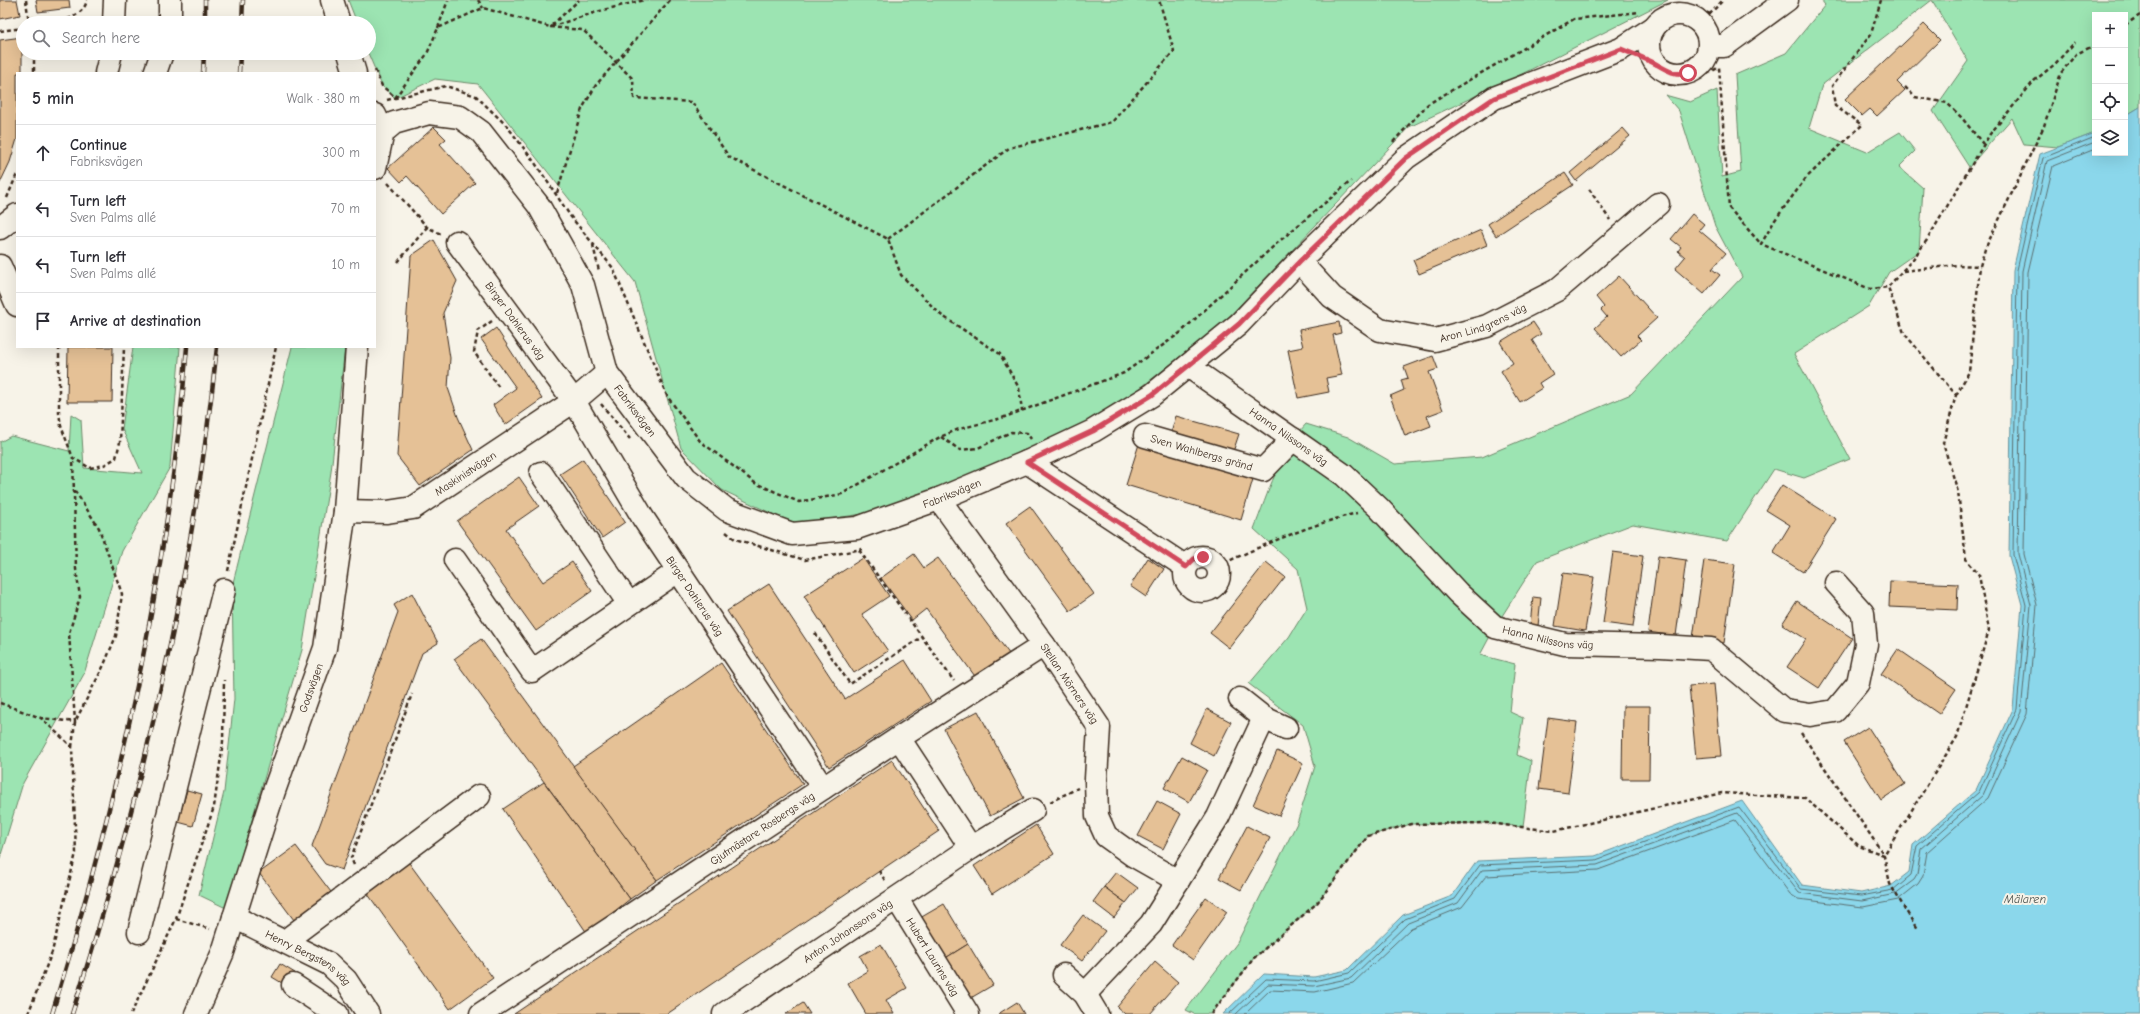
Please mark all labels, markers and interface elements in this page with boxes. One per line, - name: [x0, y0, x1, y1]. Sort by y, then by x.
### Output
- map controls: [2092, 12, 2128, 156]
- button: +: [2092, 12, 2128, 48]
- search box: [16, 16, 376, 60]
- icon: search: [30, 27, 52, 49]
- text: Search here: [62, 29, 140, 47]
- button: −: [2092, 48, 2128, 84]
- route start: [1679, 64, 1697, 82]
- button: locate: [2092, 84, 2128, 120]
- text: 5 min: [32, 89, 74, 108]
- text: Walk · 380 m: [287, 91, 360, 106]
- button: layers: [2092, 120, 2128, 156]
- text: Continue: [70, 136, 127, 154]
- icon: ahead: [32, 142, 54, 164]
- text: 300 m: [322, 145, 360, 160]
- text: Fabriksvägen: [70, 154, 143, 169]
- text: Turn left: [70, 192, 126, 210]
- icon: left: [32, 198, 54, 220]
- text: 70 m: [331, 201, 360, 216]
- text: Sven Palms allé: [70, 210, 156, 225]
- text: Turn left: [70, 248, 126, 266]
- icon: left: [32, 254, 54, 276]
- text: 10 m: [332, 257, 360, 272]
- text: Sven Palms allé: [70, 266, 156, 281]
- street label: Birger Dahlerus väg: [482, 279, 548, 363]
- street label: Aron Lindgrens väg: [1438, 300, 1528, 345]
- icon: arrive: [32, 310, 54, 332]
- text: Arrive at destination: [70, 312, 201, 330]
- street label: Fabriksvägen: [612, 382, 659, 439]
- street label: Hanna Nilssons väg: [1247, 405, 1331, 468]
- street label: Sven Wahlbergs gränd: [1149, 431, 1254, 473]
- street label: Maskinistvägen: [432, 448, 498, 498]
- street label: Fabriksvägen: [921, 476, 983, 511]
- route end: [1194, 548, 1212, 566]
- street label: Birger Dahlerus väg: [664, 554, 726, 639]
- street label: Hanna Nilssons väg: [1501, 623, 1594, 651]
- street label: Stellan Mörners väg: [1038, 641, 1101, 726]
- street label: Godsvägen: [296, 661, 326, 714]
- street label: Gjutmästare Rosbergs väg: [707, 789, 817, 868]
- water label: Mälaren: [2003, 892, 2046, 906]
- street label: Anton Johanssons väg: [801, 896, 895, 965]
- street label: Hubert Laurins väg: [904, 915, 962, 999]
- street label: Henry Bergstens väg: [263, 927, 354, 987]

